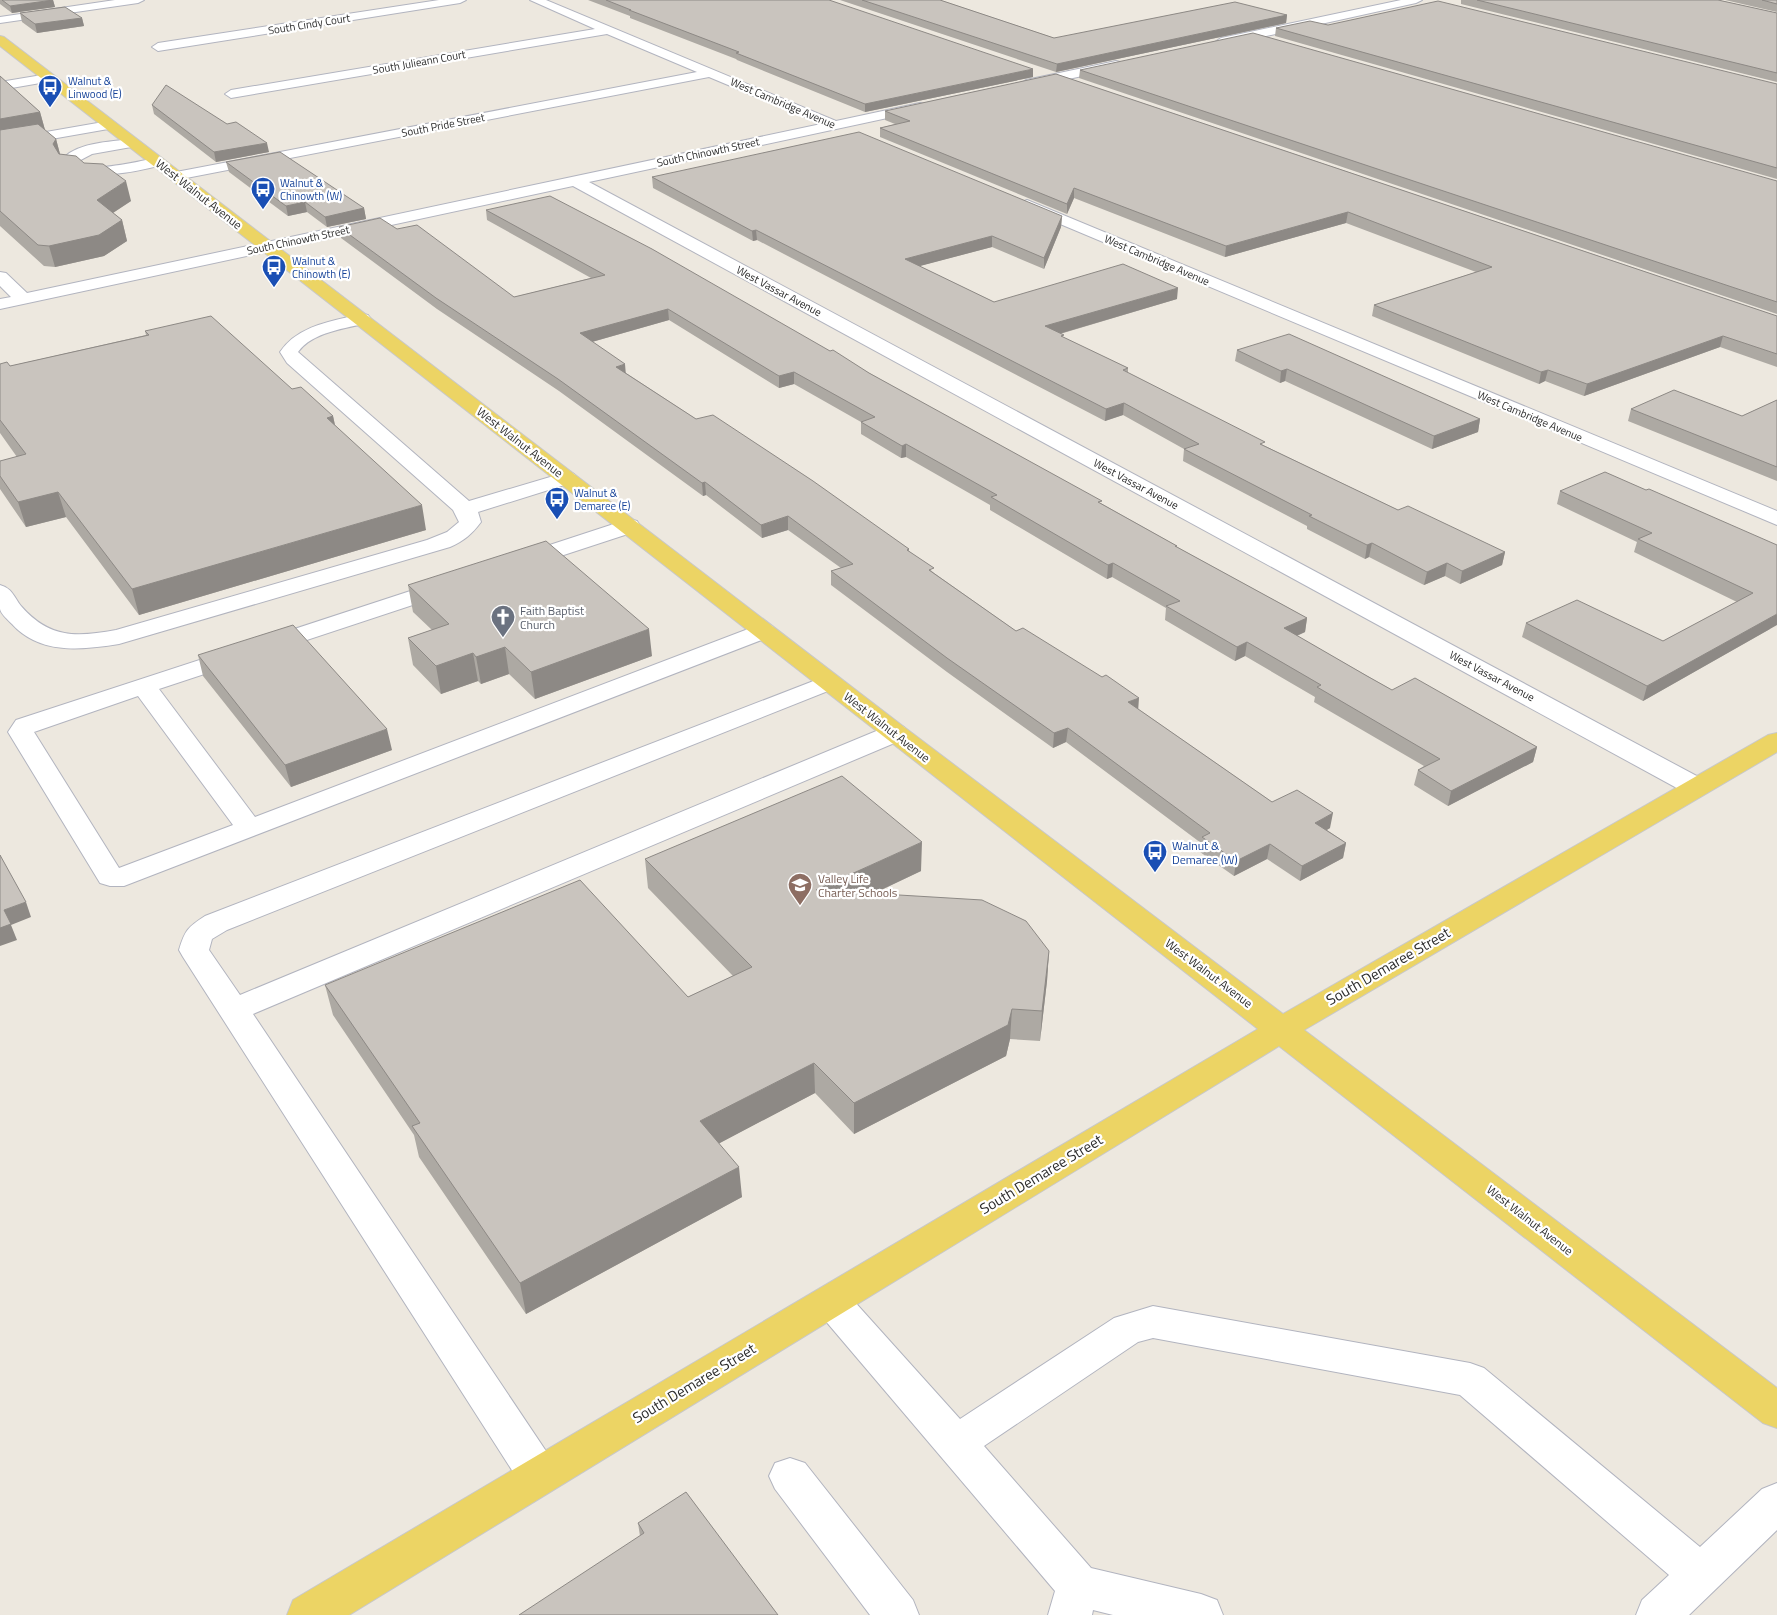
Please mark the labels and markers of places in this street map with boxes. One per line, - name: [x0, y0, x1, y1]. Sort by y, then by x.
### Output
- place label: Walnut & Linwood (E): [68, 73, 122, 102]
- bus stop icon: Walnut & Linwood (E): [37, 74, 63, 108]
- place label: Walnut & Chinowth (W): [280, 175, 342, 204]
- bus stop icon: Walnut & Chinowth (W): [250, 176, 276, 210]
- place label: Walnut & Chinowth (E): [292, 253, 351, 282]
- bus stop icon: Walnut & Chinowth (E): [261, 254, 287, 288]
- place label: Walnut & Demaree (E): [574, 485, 631, 514]
- bus stop icon: Walnut & Demaree (E): [544, 486, 570, 520]
- place label: Faith Baptist Church: [520, 601, 585, 634]
- church icon: Faith Baptist Church: [490, 604, 516, 638]
- place label: Walnut & Demaree (W): [1172, 836, 1238, 869]
- bus stop icon: Walnut & Demaree (W): [1142, 839, 1168, 873]
- place label: Valley Life Charter Schools: [818, 869, 898, 902]
- school or university icon: Valley Life Charter Schools: [787, 872, 813, 906]

